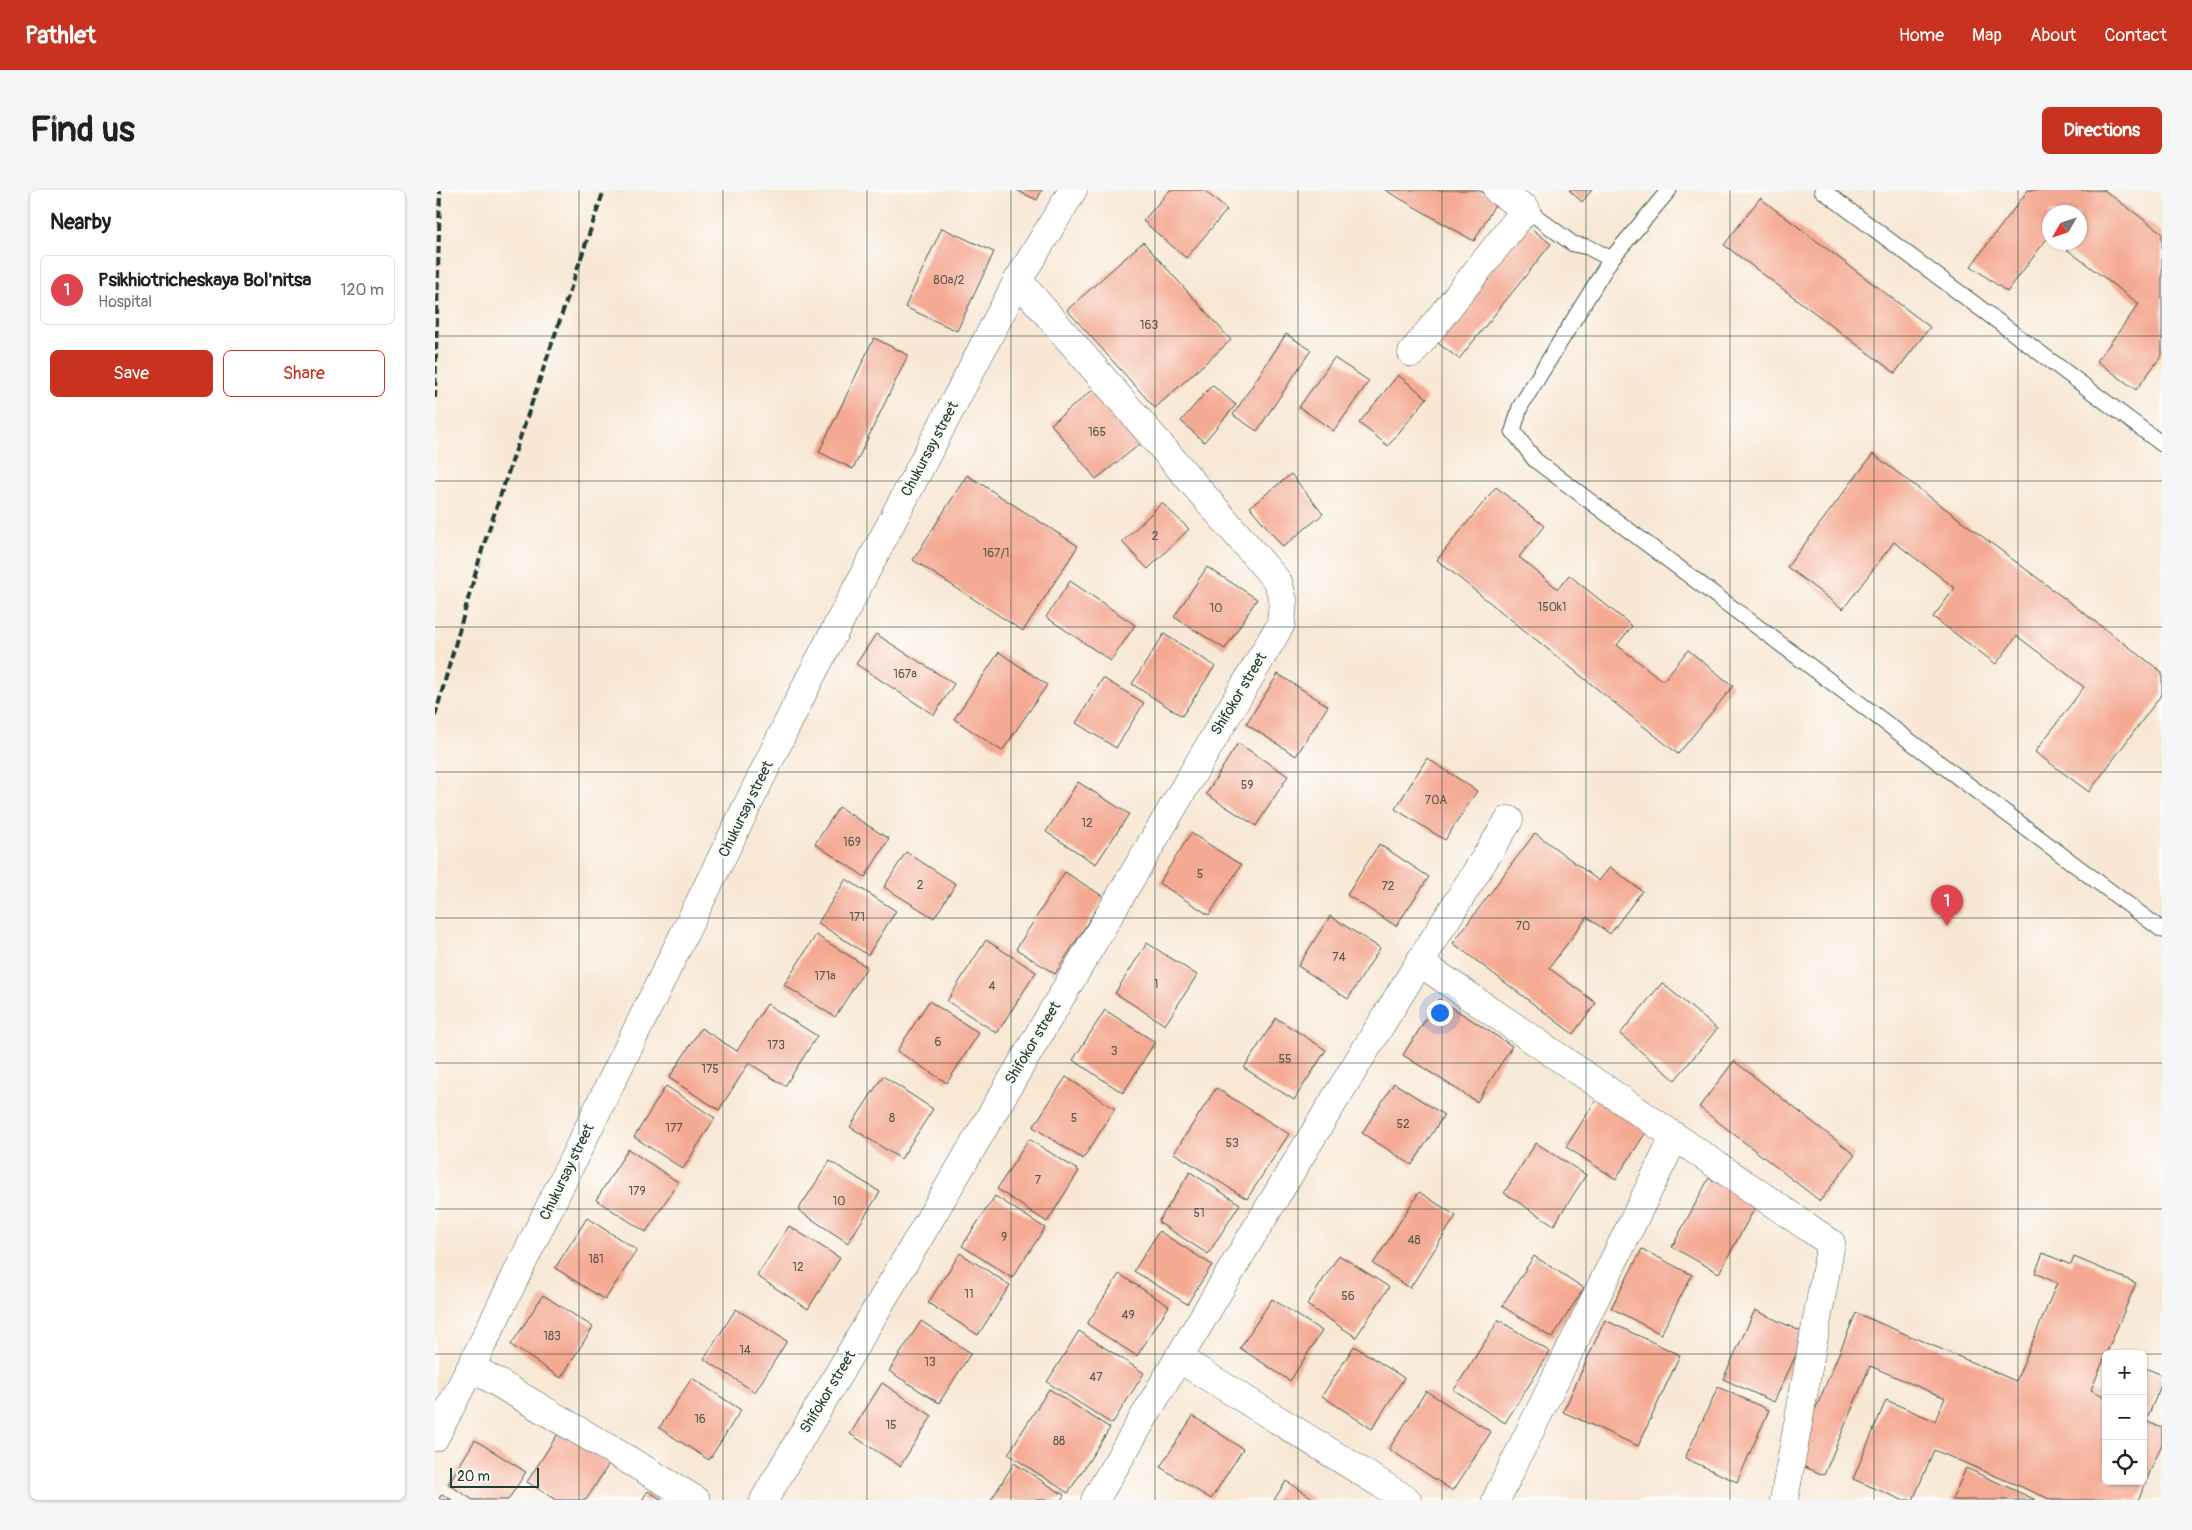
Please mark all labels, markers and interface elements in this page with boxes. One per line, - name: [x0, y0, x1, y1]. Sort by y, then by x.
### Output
- text: Pathlet: [25, 21, 96, 50]
- text: Home: [1899, 24, 1944, 47]
- text: Map: [1972, 24, 2002, 47]
- text: About: [2030, 24, 2076, 47]
- text: Contact: [2104, 24, 2167, 47]
- button: Directions: [2042, 107, 2162, 154]
- text: Find us: [30, 108, 135, 152]
- north arrow: [2042, 205, 2087, 250]
- text: Nearby: [50, 209, 111, 236]
- text: Psikhiotricheskaya Bol'nitsa: [98, 268, 311, 292]
- house number: 80a/2: [934, 273, 965, 288]
- text: 1: [64, 280, 70, 300]
- text: 120 m: [340, 280, 384, 300]
- text: Hospital: [98, 292, 152, 312]
- house number: 163: [1140, 318, 1158, 333]
- button: Save: [50, 350, 213, 397]
- button: Share: [223, 350, 385, 397]
- street label: Chukursay street: [897, 397, 963, 500]
- house number: 165: [1088, 425, 1106, 440]
- house number: 2: [1152, 529, 1159, 544]
- house number: 167/1: [983, 546, 1009, 561]
- house number: 150k1: [1537, 600, 1567, 615]
- house number: 10: [1210, 601, 1222, 616]
- street label: Shifokor street: [1207, 648, 1272, 739]
- house number: 167а: [893, 667, 917, 682]
- street label: Chukursay street: [714, 757, 778, 860]
- house number: 59: [1241, 778, 1253, 793]
- house number: 70A: [1425, 793, 1447, 808]
- house number: 12: [1081, 816, 1093, 831]
- house number: 169: [843, 835, 861, 850]
- house number: 5: [1197, 867, 1203, 882]
- house number: 2: [917, 878, 924, 893]
- house number: 72: [1381, 879, 1395, 894]
- pin: 1: [1931, 885, 1963, 926]
- house number: 171: [849, 910, 865, 925]
- house number: 70: [1516, 919, 1530, 934]
- house number: 74: [1332, 950, 1346, 965]
- house number: 171a: [814, 969, 836, 984]
- house number: 1: [1154, 977, 1158, 992]
- house number: 4: [989, 979, 996, 994]
- street label: Shifokor street: [1001, 997, 1066, 1088]
- your location: [1427, 1000, 1453, 1026]
- house number: 6: [935, 1035, 942, 1050]
- house number: 173: [767, 1038, 785, 1053]
- house number: 3: [1111, 1044, 1118, 1059]
- house number: 55: [1278, 1052, 1292, 1067]
- house number: 175: [701, 1062, 719, 1077]
- house number: 8: [889, 1111, 895, 1126]
- house number: 5: [1071, 1111, 1077, 1126]
- house number: 52: [1396, 1117, 1410, 1132]
- street label: Chukursay street: [535, 1120, 599, 1223]
- house number: 177: [665, 1121, 683, 1136]
- house number: 53: [1225, 1136, 1239, 1151]
- house number: 7: [1035, 1173, 1042, 1188]
- house number: 179: [628, 1184, 646, 1199]
- house number: 10: [833, 1194, 845, 1209]
- house number: 51: [1193, 1206, 1205, 1221]
- house number: 9: [1001, 1230, 1007, 1245]
- house number: 48: [1407, 1233, 1421, 1248]
- house number: 181: [588, 1252, 604, 1267]
- house number: 12: [792, 1260, 804, 1275]
- house number: 11: [964, 1287, 974, 1302]
- house number: 56: [1341, 1289, 1355, 1304]
- house number: 49: [1121, 1308, 1135, 1323]
- house number: 183: [543, 1329, 561, 1344]
- house number: 14: [739, 1343, 751, 1358]
- street label: Shifokor street: [796, 1346, 861, 1437]
- map controls: [2102, 1350, 2147, 1485]
- button: +: [2102, 1350, 2147, 1395]
- house number: 13: [924, 1355, 936, 1370]
- house number: 47: [1089, 1370, 1103, 1385]
- button: −: [2102, 1395, 2147, 1440]
- house number: 16: [694, 1412, 706, 1427]
- house number: 15: [885, 1418, 897, 1433]
- house number: 88: [1053, 1434, 1065, 1449]
- button: locate: [2102, 1440, 2147, 1485]
- scale bar: [450, 1465, 539, 1488]
- text: 20 m: [457, 1468, 490, 1485]

